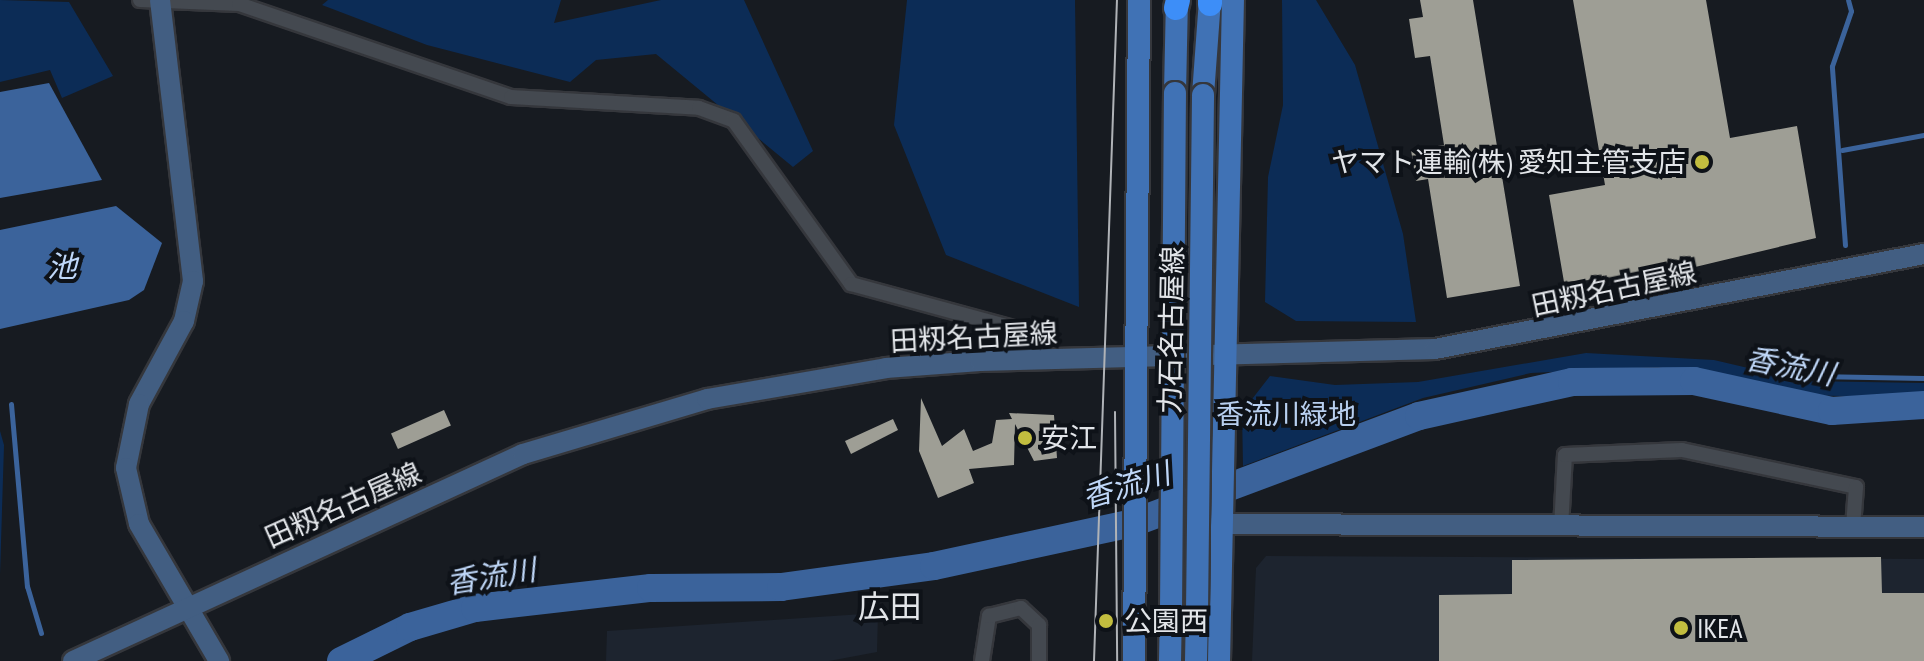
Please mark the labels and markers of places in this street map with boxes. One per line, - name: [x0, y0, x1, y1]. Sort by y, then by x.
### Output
- place label: ヤマト運輸(株) 愛知主管支店: [1331, 145, 1686, 179]
- marker: ヤマト運輸(株) 愛知主管支店: [1693, 153, 1711, 171]
- place label: 安江: [1041, 421, 1097, 455]
- marker: 安江: [1016, 429, 1034, 447]
- place label: 公園西: [1124, 604, 1208, 638]
- marker: 公園西: [1095, 610, 1117, 632]
- place label: IKEA: [1697, 611, 1743, 645]
- marker: IKEA: [1672, 619, 1690, 637]

